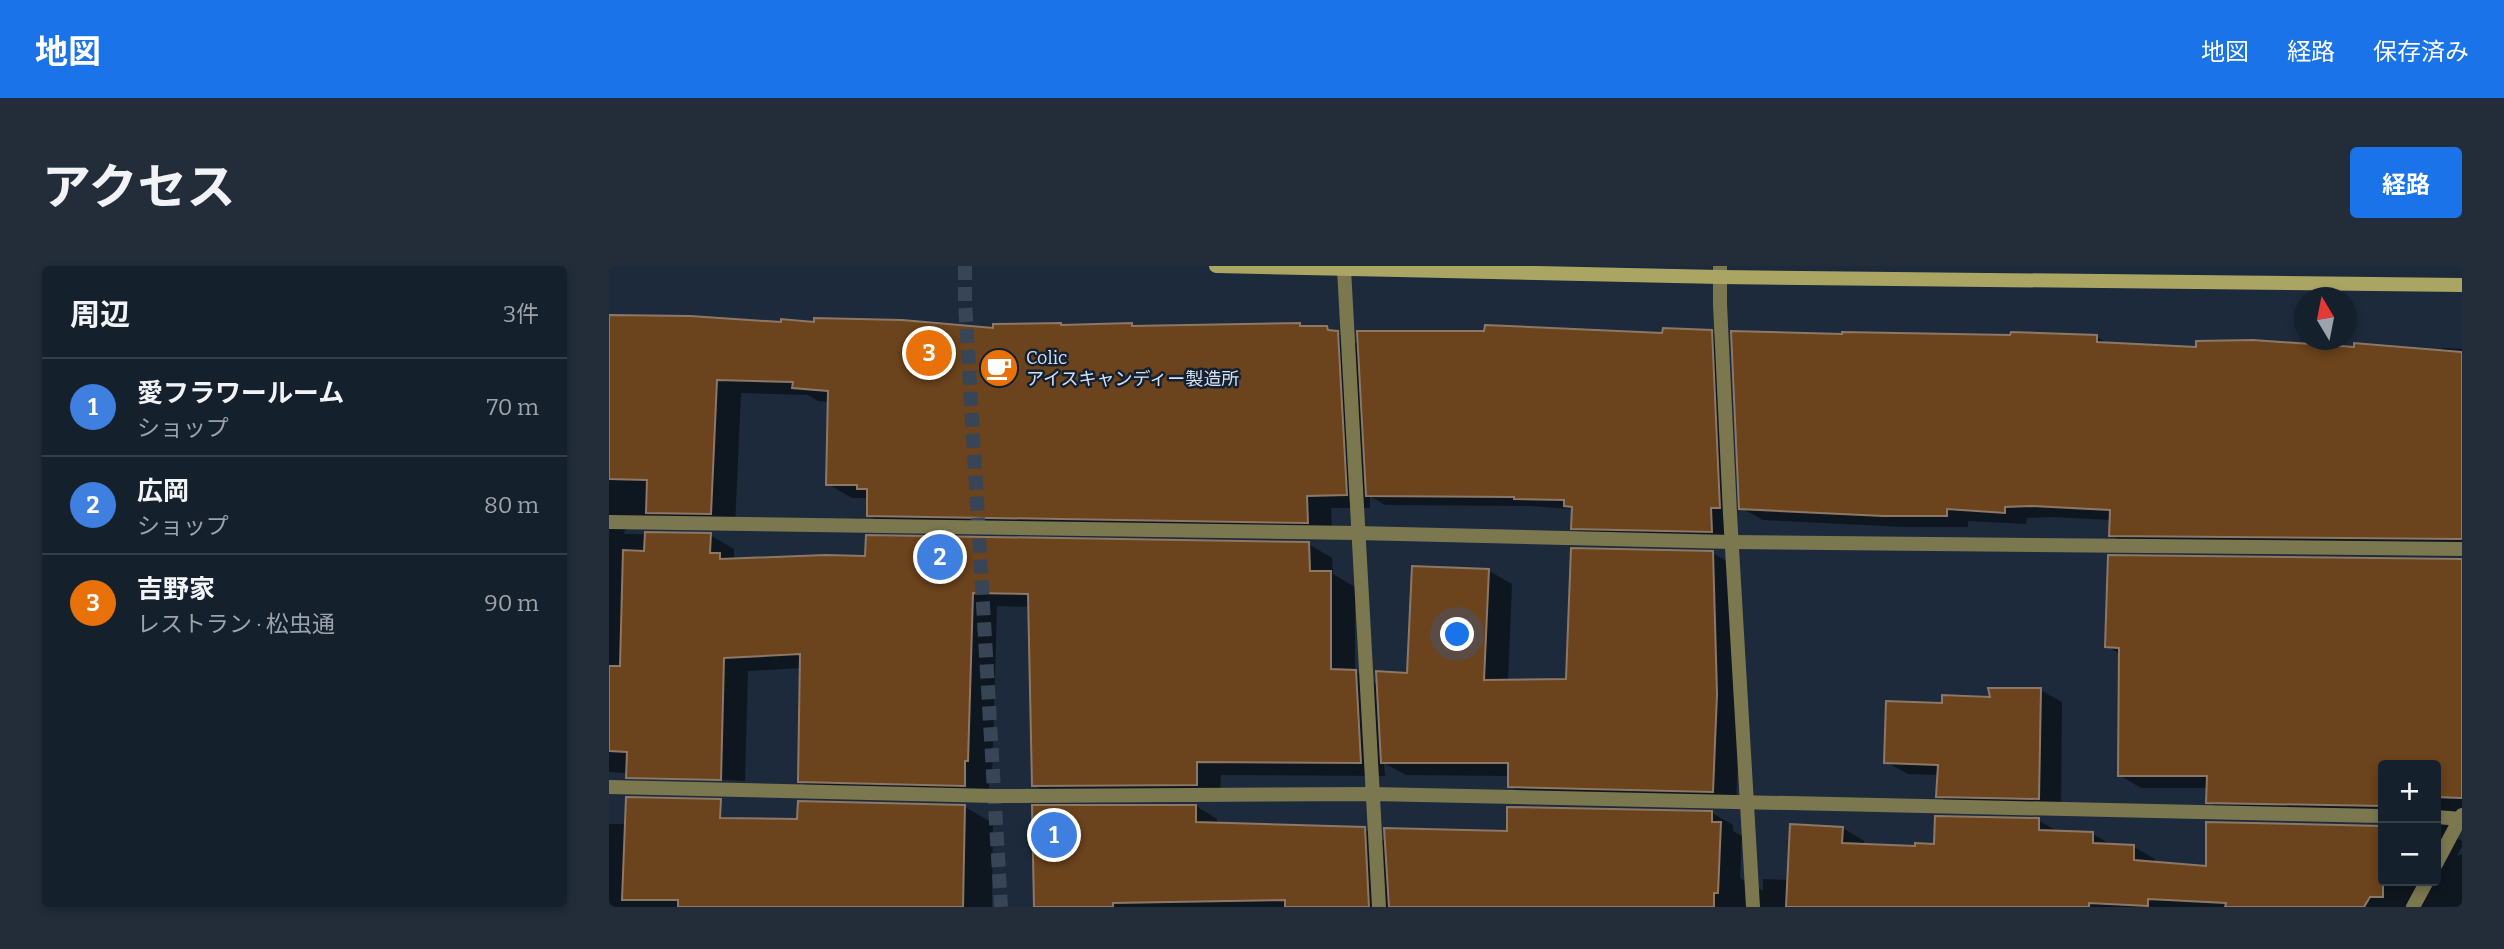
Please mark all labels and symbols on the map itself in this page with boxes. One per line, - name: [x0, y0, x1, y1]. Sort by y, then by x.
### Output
- north arrow: [2294, 287, 2357, 350]
- pin: 3: [906, 327, 952, 379]
- cafe icon: Colic アイスキャンディー製造所: [978, 347, 1020, 389]
- place label: Colic アイスキャンディー製造所: [1026, 347, 1239, 390]
- pin: 2: [917, 531, 963, 583]
- your location: [1440, 617, 1474, 651]
- pin: 1: [1031, 809, 1077, 861]

